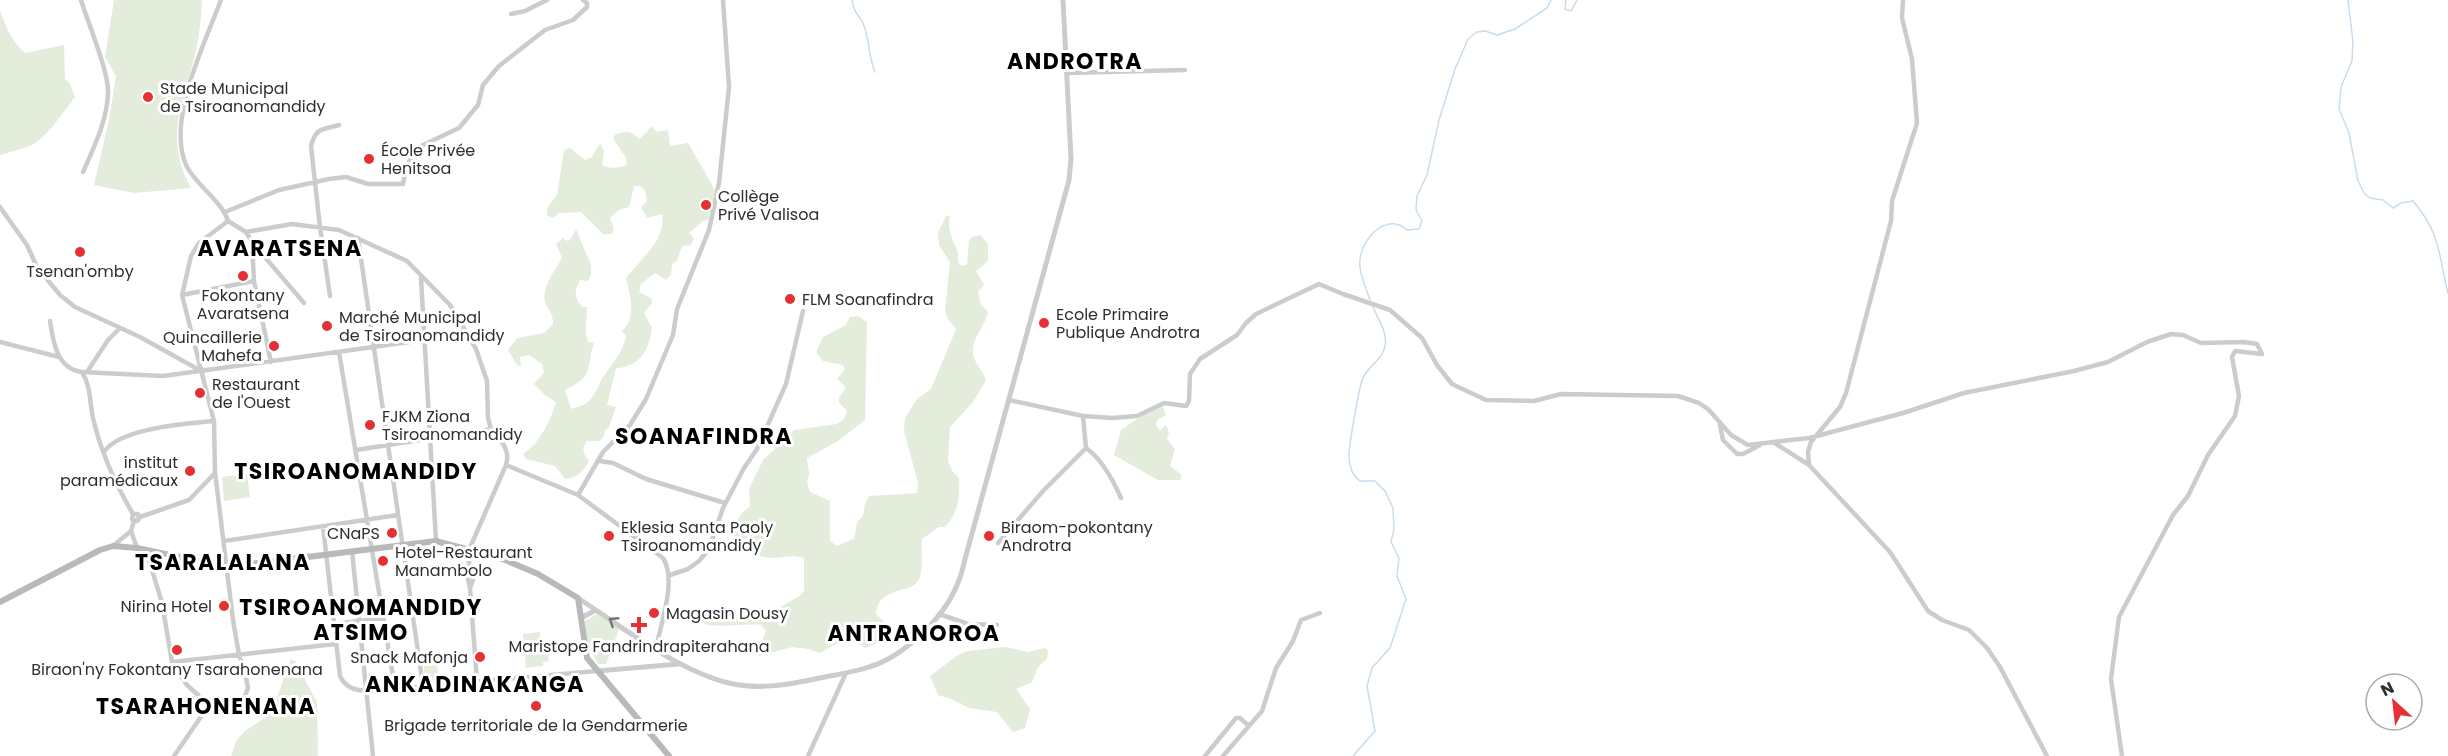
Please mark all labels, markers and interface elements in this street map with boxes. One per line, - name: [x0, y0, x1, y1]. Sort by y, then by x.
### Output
- district label: ANDROTRA: [1007, 46, 1143, 77]
- place label: Stade Municipal de Tsiroanomandidy: [160, 77, 326, 118]
- marker: Stade Municipal de Tsiroanomandidy: [141, 90, 155, 104]
- place label: École Privée Henitsoa: [381, 139, 475, 180]
- marker: École Privée Henitsoa: [362, 152, 376, 166]
- place label: Collège Privé Valisoa: [718, 185, 819, 226]
- marker: Collège Privé Valisoa: [699, 198, 713, 212]
- district label: AVARATSENA: [197, 233, 363, 264]
- marker: Tsenan'omby: [73, 245, 87, 259]
- place label: Tsenan'omby: [26, 260, 134, 283]
- marker: Fokontany Avaratsena: [236, 269, 250, 283]
- place label: Fokontany Avaratsena: [197, 284, 289, 325]
- place label: FLM Soanafindra: [802, 288, 934, 311]
- marker: FLM Soanafindra: [783, 292, 797, 306]
- place label: Ecole Primaire Publique Androtra: [1056, 303, 1200, 344]
- place label: Marché Municipal de Tsiroanomandidy: [339, 306, 505, 347]
- marker: Ecole Primaire Publique Androtra: [1037, 316, 1051, 330]
- marker: Marché Municipal de Tsiroanomandidy: [320, 319, 334, 333]
- place label: Quincaillerie Mahefa: [163, 326, 262, 367]
- marker: Quincaillerie Mahefa: [267, 339, 281, 353]
- place label: Restaurant de l'Ouest: [212, 373, 300, 414]
- marker: Restaurant de l'Ouest: [193, 386, 207, 400]
- place label: FJKM Ziona Tsiroanomandidy: [382, 405, 523, 446]
- marker: FJKM Ziona Tsiroanomandidy: [363, 418, 377, 432]
- district label: SOANAFINDRA: [615, 421, 793, 452]
- place label: institut paramédicaux: [60, 451, 178, 492]
- district label: TSIROANOMANDIDY: [234, 456, 478, 487]
- marker: institut paramédicaux: [183, 464, 197, 478]
- place label: Eklesia Santa Paoly Tsiroanomandidy: [621, 516, 773, 557]
- place label: Biraom-pokontany Androtra: [1001, 516, 1153, 557]
- place label: CNaPS: [327, 522, 380, 545]
- marker: CNaPS: [385, 526, 399, 540]
- marker: Eklesia Santa Paoly Tsiroanomandidy: [602, 529, 616, 543]
- marker: Biraom-pokontany Androtra: [982, 529, 996, 543]
- place label: Hotel-Restaurant Manambolo: [395, 541, 533, 582]
- district label: TSARALALANA: [135, 547, 311, 578]
- marker: Hotel-Restaurant Manambolo: [376, 554, 390, 568]
- district label: TSIROANOMANDIDY ATSIMO: [239, 592, 483, 648]
- place label: Nirina Hotel: [121, 595, 212, 618]
- marker: Nirina Hotel: [217, 599, 231, 613]
- place label: Magasin Dousy: [666, 602, 788, 625]
- marker: Magasin Dousy: [647, 606, 661, 620]
- marker: Maristope Fandrindrapiterahana: [630, 616, 648, 634]
- one-way arrow: [609, 617, 620, 628]
- district label: ANTRANOROA: [827, 618, 1001, 649]
- place label: Maristope Fandrindrapiterahana: [509, 635, 770, 658]
- marker: Biraon'ny Fokontany Tsarahonenana: [170, 643, 184, 657]
- place label: Snack Mafonja: [350, 646, 468, 669]
- marker: Snack Mafonja: [473, 650, 487, 664]
- place label: Biraon'ny Fokontany Tsarahonenana: [31, 658, 323, 681]
- district label: ANKADINAKANGA: [365, 669, 585, 700]
- north arrow: [2364, 672, 2424, 732]
- text: N: [2377, 676, 2398, 702]
- district label: TSARAHONENANA: [96, 691, 316, 722]
- marker: Brigade territoriale de la Gendarmerie: [529, 699, 543, 713]
- place label: Brigade territoriale de la Gendarmerie: [384, 714, 688, 737]

